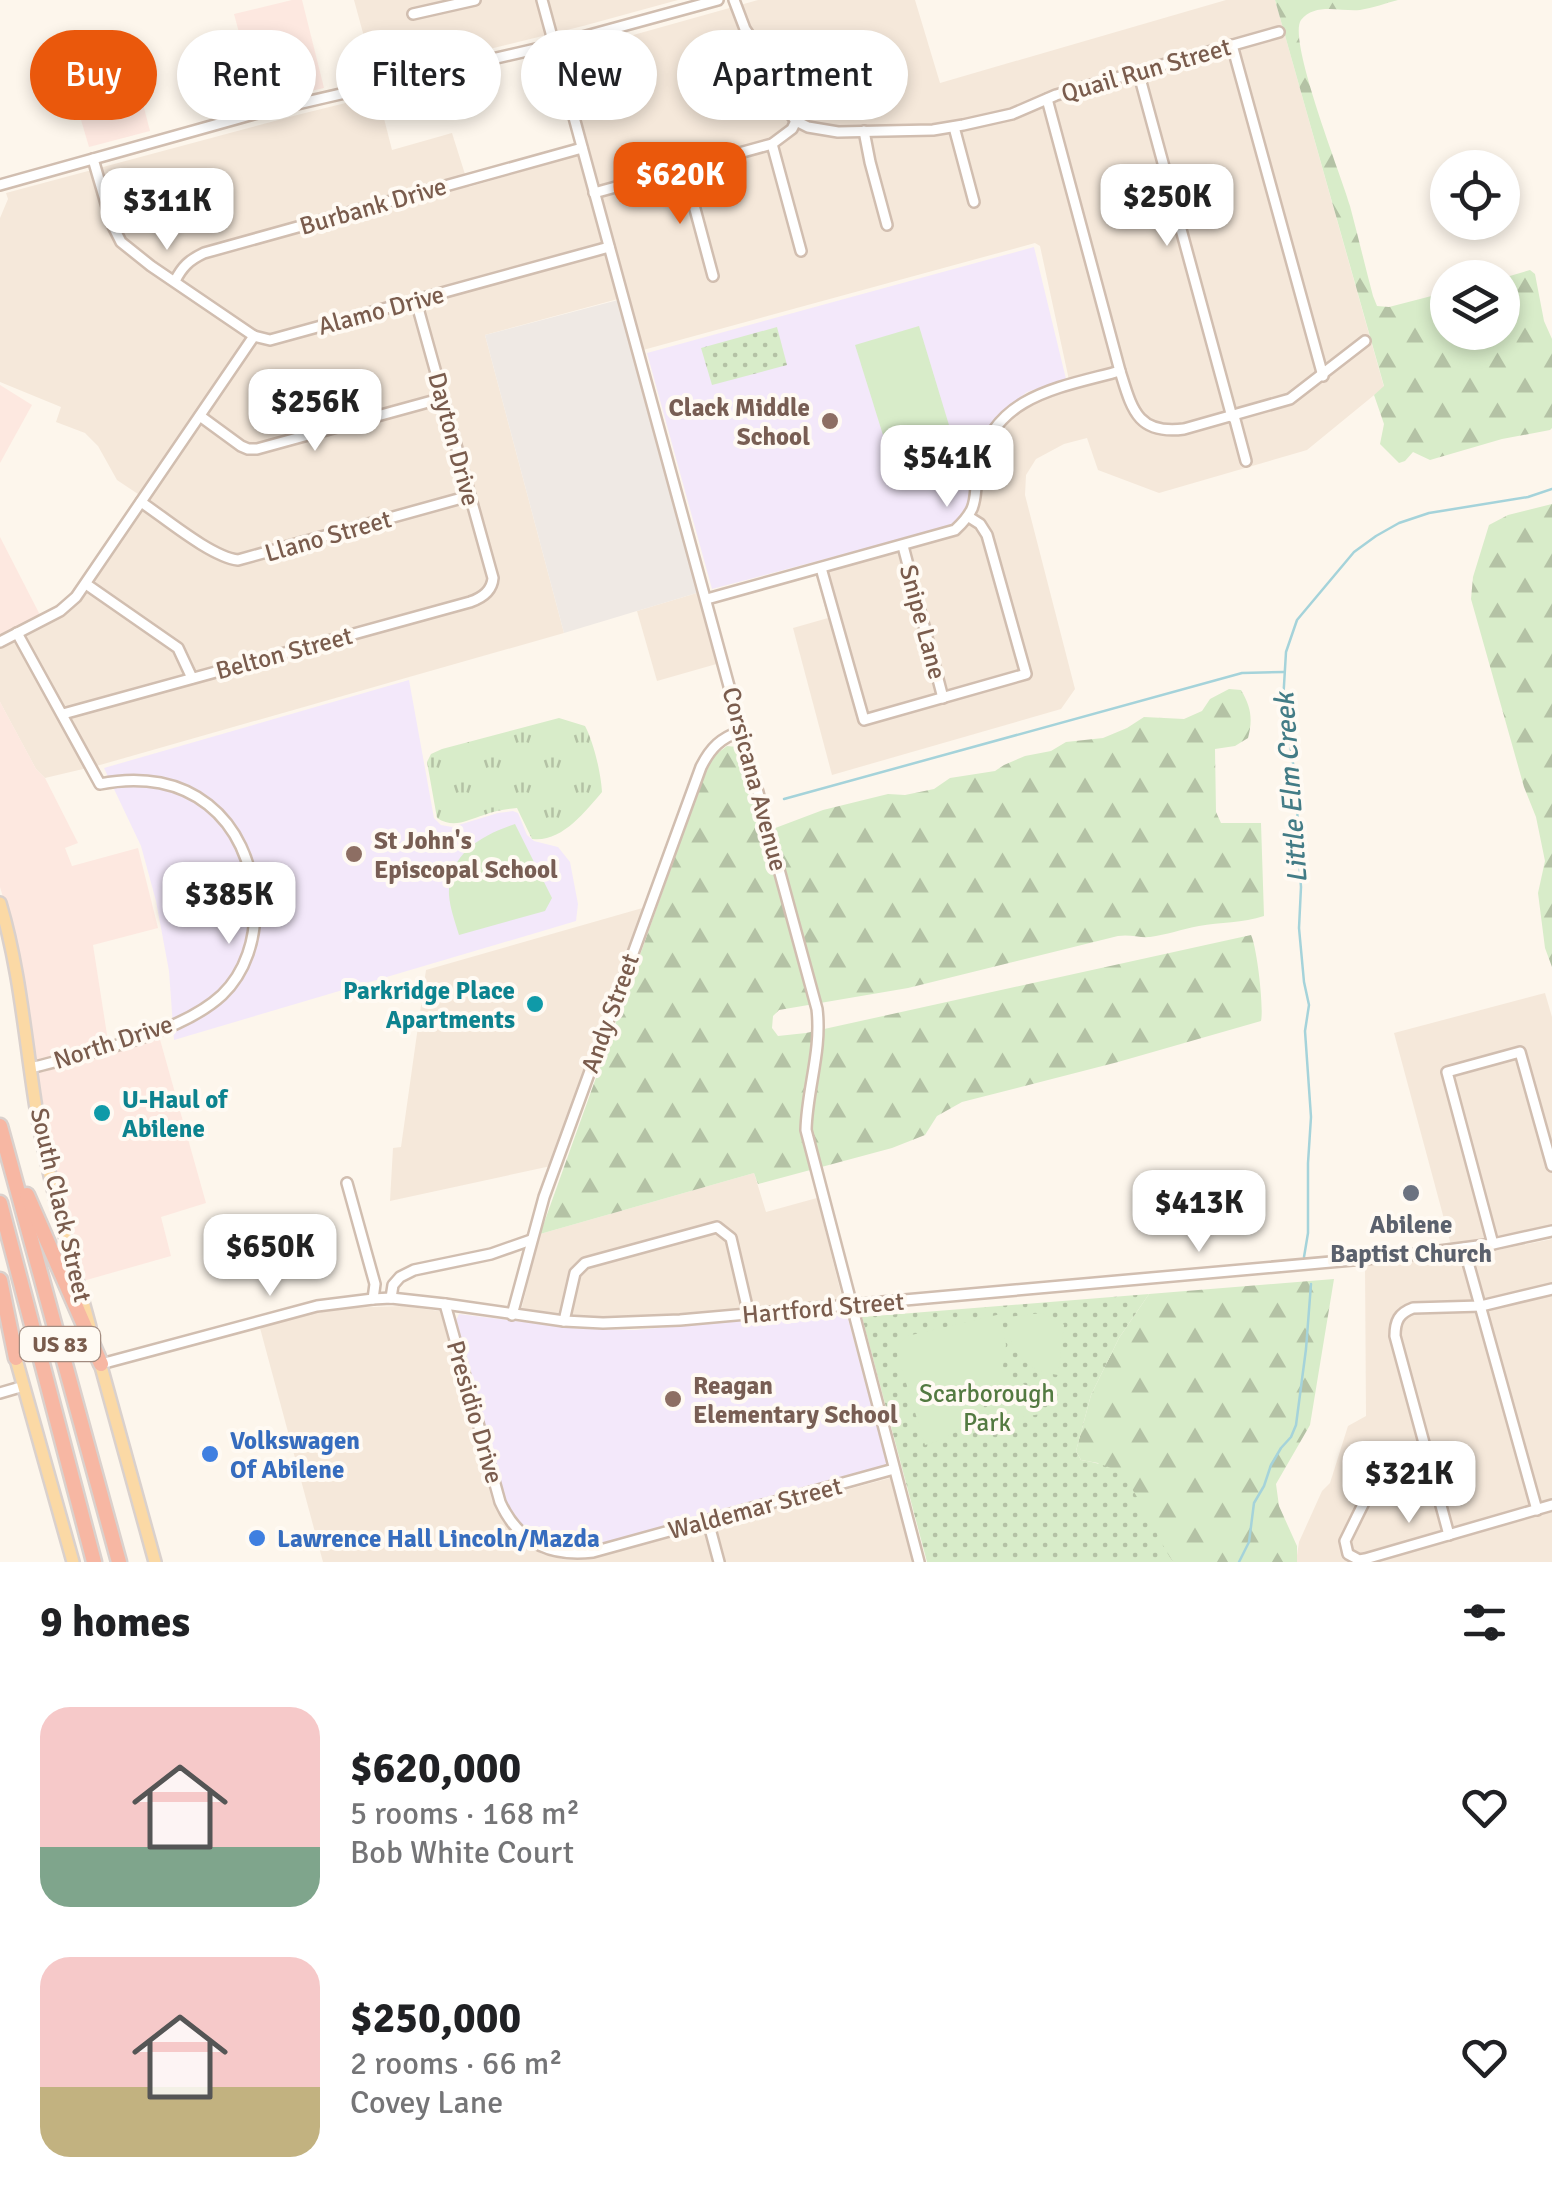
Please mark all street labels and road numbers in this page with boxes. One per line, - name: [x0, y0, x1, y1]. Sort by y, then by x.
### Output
- street label: Quail Run Street: [1058, 31, 1234, 109]
- street label: Burbank Drive: [296, 170, 450, 242]
- street label: Alamo Drive: [314, 278, 448, 342]
- street label: Dayton Drive: [421, 369, 487, 509]
- street label: Llano Street: [261, 503, 395, 569]
- street label: Snipe Lane: [893, 561, 953, 683]
- street label: Belton Street: [212, 620, 356, 686]
- street label: Corsicana Avenue: [716, 684, 794, 874]
- street label: Andy Street: [574, 949, 646, 1077]
- street label: North Drive: [49, 1008, 177, 1076]
- street label: South Clack Street: [24, 1105, 98, 1305]
- street label: Hartford Street: [741, 1285, 906, 1331]
- road number: US 83: [20, 1327, 100, 1361]
- street label: Presidio Drive: [440, 1337, 510, 1487]
- street label: Waldemar Street: [665, 1470, 845, 1546]

